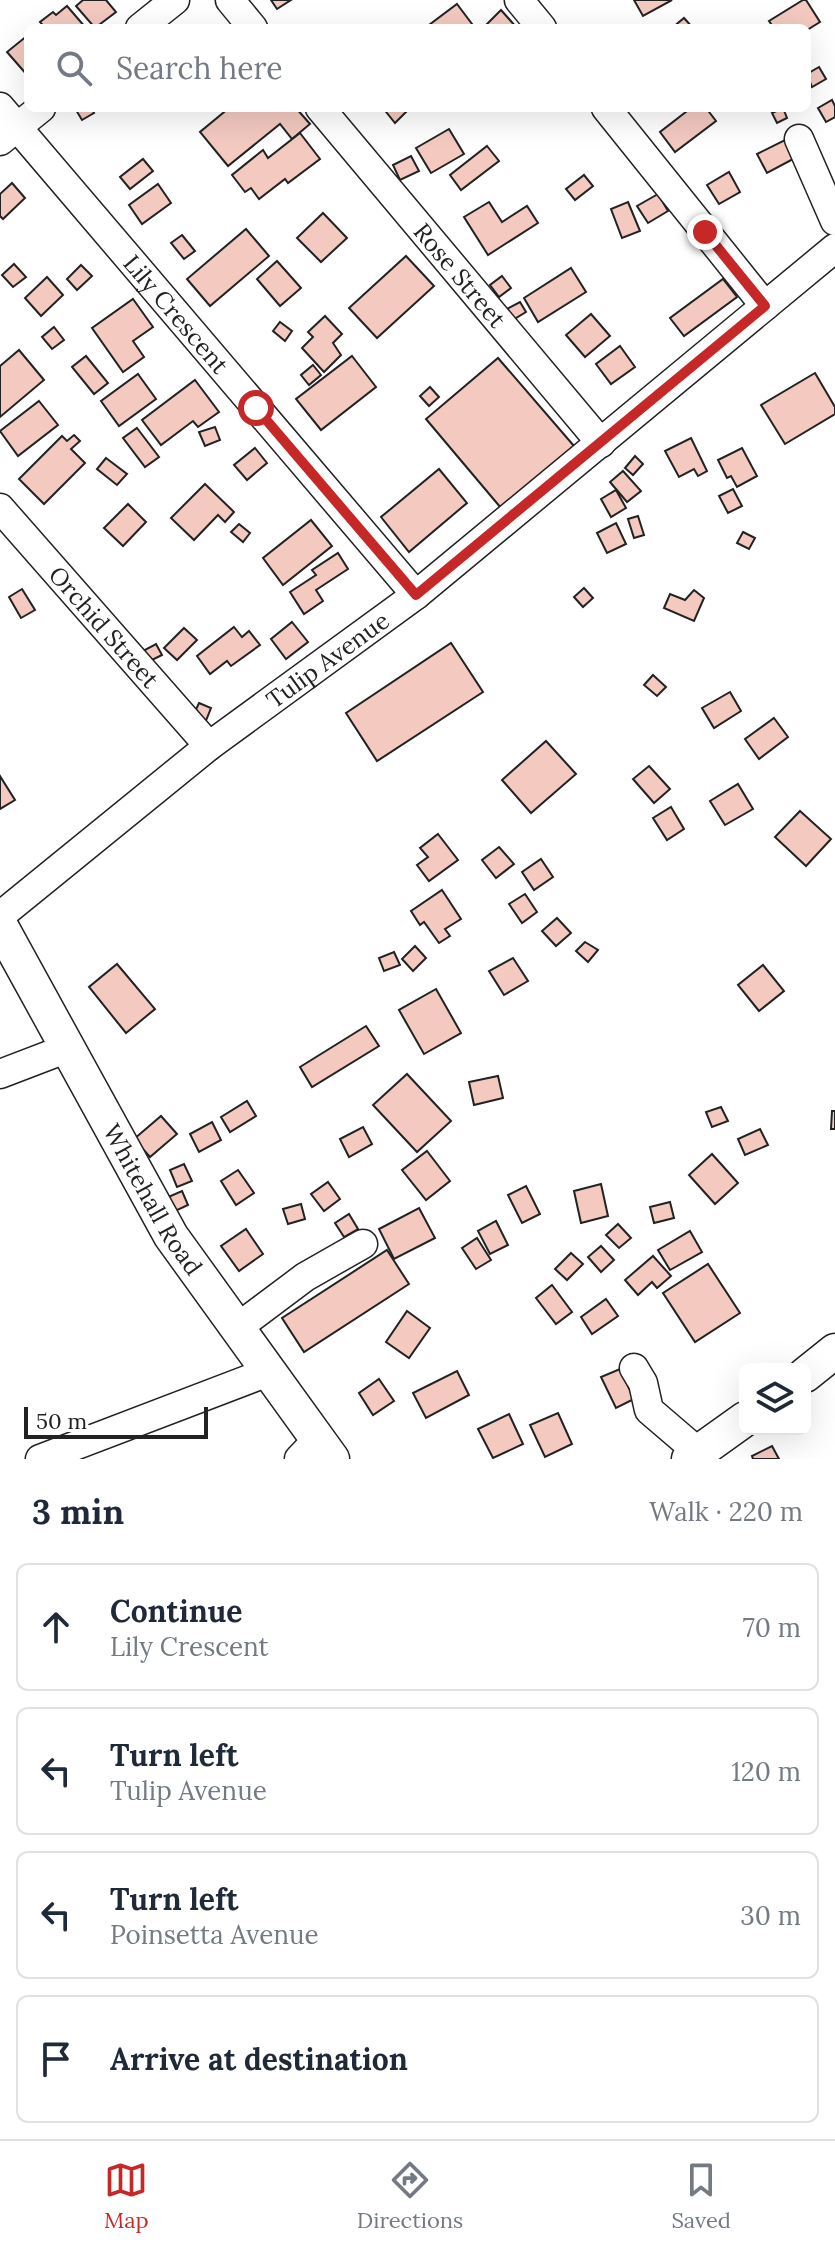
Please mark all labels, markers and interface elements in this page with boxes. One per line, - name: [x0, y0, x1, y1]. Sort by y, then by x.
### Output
- search box: [24, 24, 811, 112]
- icon: search: [52, 46, 96, 90]
- text: Search here: [116, 49, 283, 87]
- route end: [687, 214, 723, 250]
- street label: Rose Street: [407, 216, 513, 334]
- street label: Lily Crescent: [117, 248, 236, 380]
- route start: [238, 390, 274, 426]
- street label: Orchid Street: [42, 559, 167, 695]
- street label: Tulip Avenue: [260, 604, 395, 715]
- street label: Whitehall Road: [97, 1118, 209, 1281]
- map controls: [739, 1363, 811, 1435]
- button: layers: [739, 1363, 811, 1435]
- scale bar: [24, 1403, 208, 1439]
- text: 50 m: [36, 1407, 87, 1435]
- text: 3 min: [32, 1490, 124, 1533]
- text: Walk · 220 m: [649, 1495, 803, 1528]
- text: Continue: [110, 1592, 242, 1630]
- icon: ahead: [34, 1605, 78, 1649]
- text: 70 m: [743, 1611, 801, 1644]
- text: Lily Crescent: [110, 1630, 269, 1663]
- text: Turn left: [110, 1736, 238, 1774]
- icon: left: [34, 1749, 78, 1793]
- text: 120 m: [731, 1755, 801, 1788]
- text: Tulip Avenue: [110, 1774, 267, 1807]
- text: Turn left: [110, 1880, 238, 1918]
- icon: left: [34, 1893, 78, 1937]
- text: 30 m: [740, 1899, 801, 1932]
- text: Poinsetta Avenue: [110, 1918, 319, 1951]
- icon: arrive: [34, 2037, 78, 2081]
- text: Arrive at destination: [110, 2040, 408, 2078]
- tab: Map: [104, 2158, 149, 2234]
- tab: Directions: [357, 2158, 463, 2234]
- tab: Saved: [671, 2158, 731, 2234]

